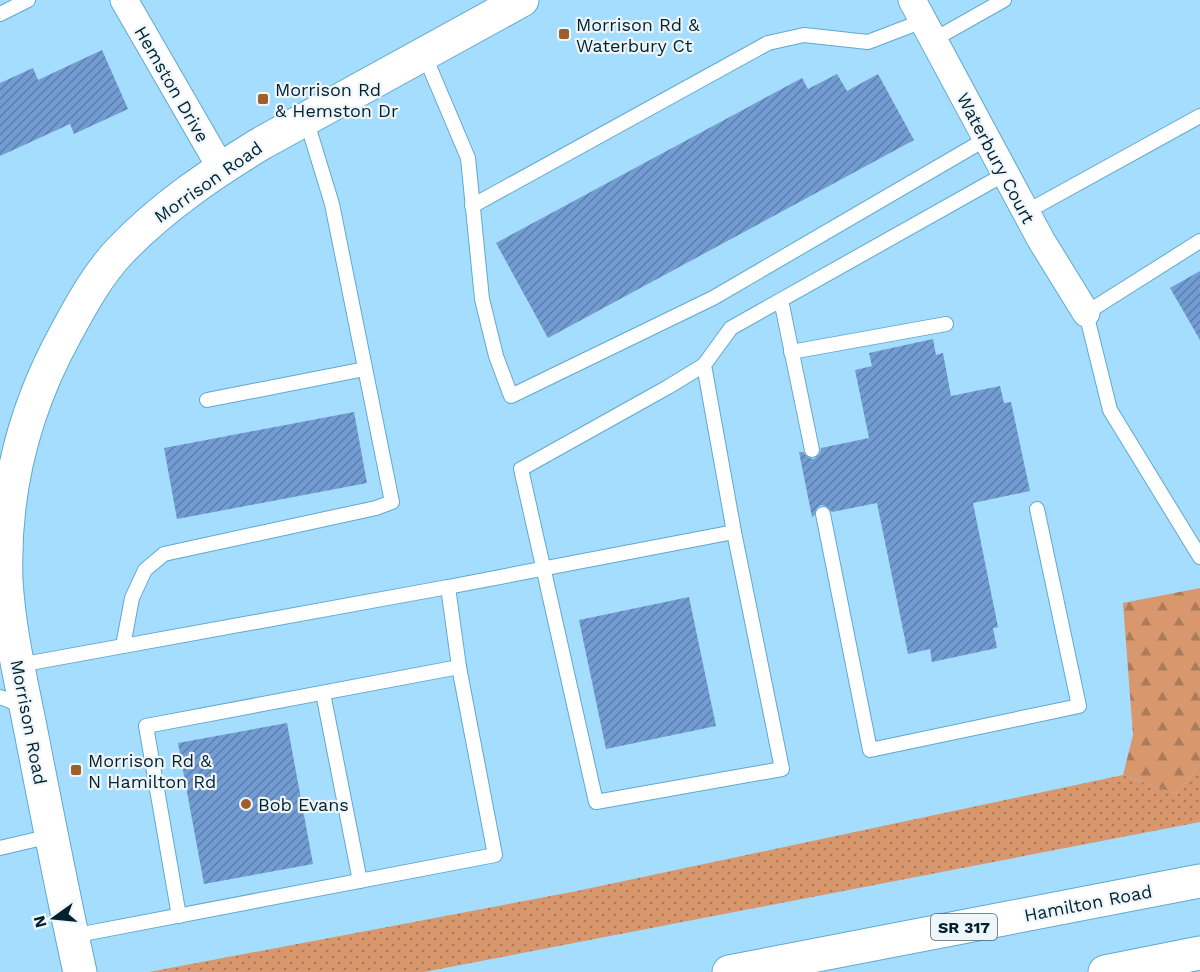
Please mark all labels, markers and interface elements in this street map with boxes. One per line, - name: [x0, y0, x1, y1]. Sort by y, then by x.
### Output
- place label: Morrison Rd & Waterbury Ct: [576, 14, 700, 56]
- street label: Hemston Drive: [130, 22, 214, 146]
- marker: Morrison Rd & Waterbury Ct: [557, 27, 571, 41]
- place label: Morrison Rd & Hemston Dr: [275, 79, 398, 121]
- street label: Waterbury Court: [953, 89, 1040, 227]
- marker: Morrison Rd & Hemston Dr: [256, 92, 270, 106]
- street label: Morrison Road: [150, 137, 266, 227]
- street label: Morrison Road: [7, 658, 51, 786]
- place label: Morrison Rd & N Hamilton Rd: [88, 750, 216, 792]
- marker: Morrison Rd & N Hamilton Rd: [69, 763, 83, 777]
- place label: Bob Evans: [258, 794, 349, 815]
- marker: Bob Evans: [239, 797, 253, 811]
- street label: Hamilton Road: [1022, 880, 1154, 926]
- north arrow: [24, 888, 84, 948]
- text: N: [29, 914, 51, 930]
- road number: SR 317: [931, 914, 997, 940]

